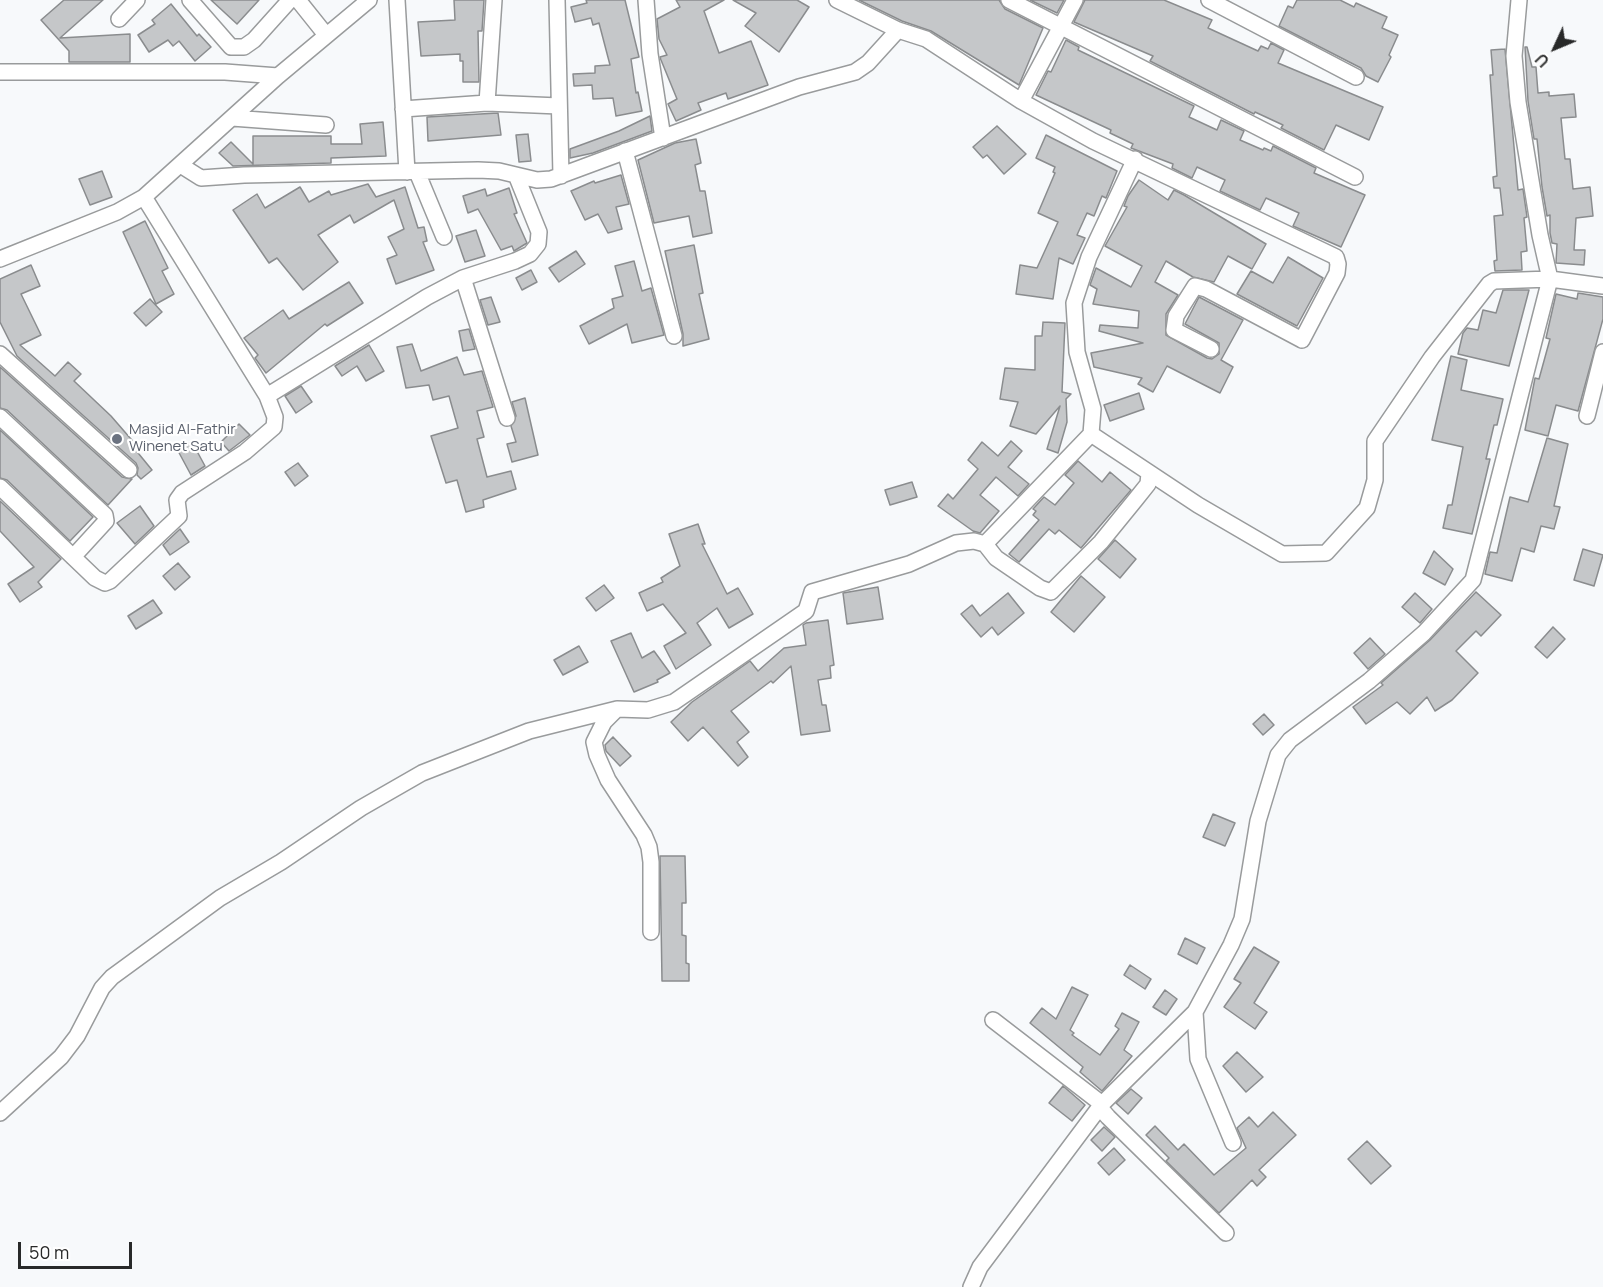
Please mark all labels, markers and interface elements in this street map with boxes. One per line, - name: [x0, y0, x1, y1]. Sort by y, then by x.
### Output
- north arrow: [1525, 18, 1585, 78]
- text: U: [1530, 49, 1554, 72]
- place label: Masjid Al-Fathir Winenet Satu: [129, 421, 236, 456]
- marker: Masjid Al-Fathir Winenet Satu: [110, 432, 124, 446]
- scale bar: [21, 1230, 135, 1268]
- text: 50 m: [29, 1240, 69, 1264]

